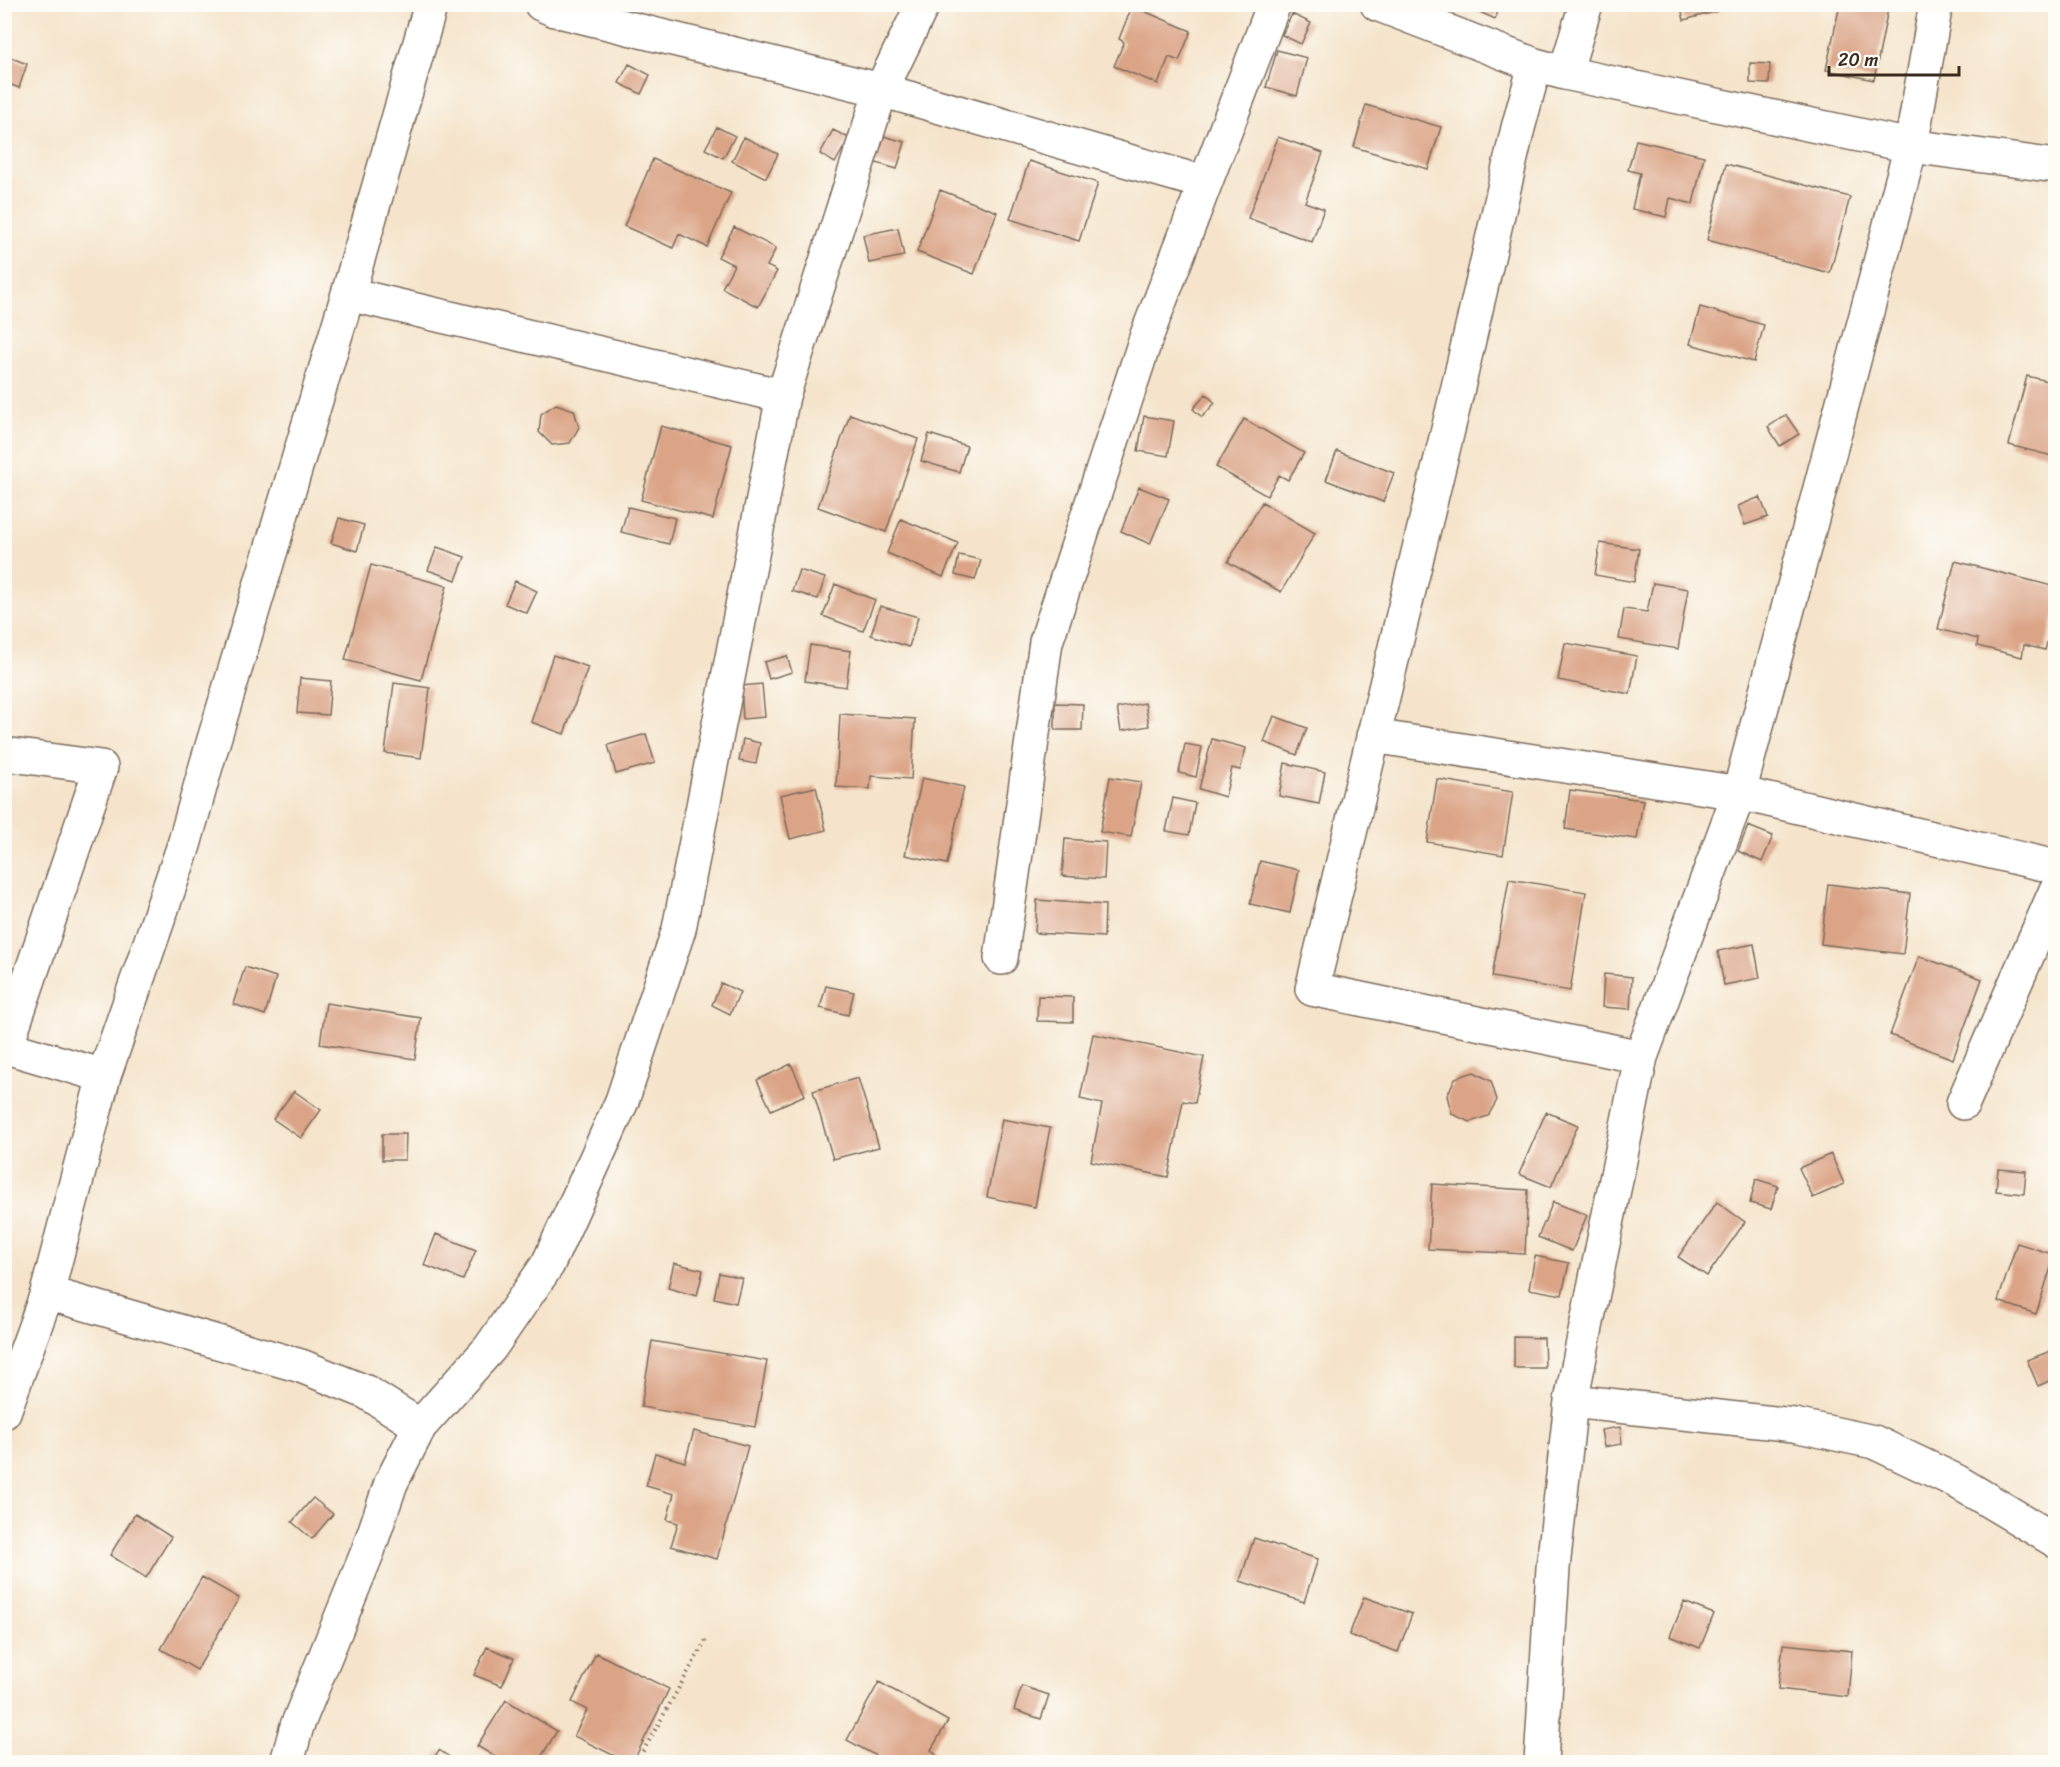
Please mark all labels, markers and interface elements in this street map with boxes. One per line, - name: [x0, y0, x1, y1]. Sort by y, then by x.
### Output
- scale bar: [1829, 39, 1960, 77]
- text: 20 m: [1838, 44, 1878, 76]

